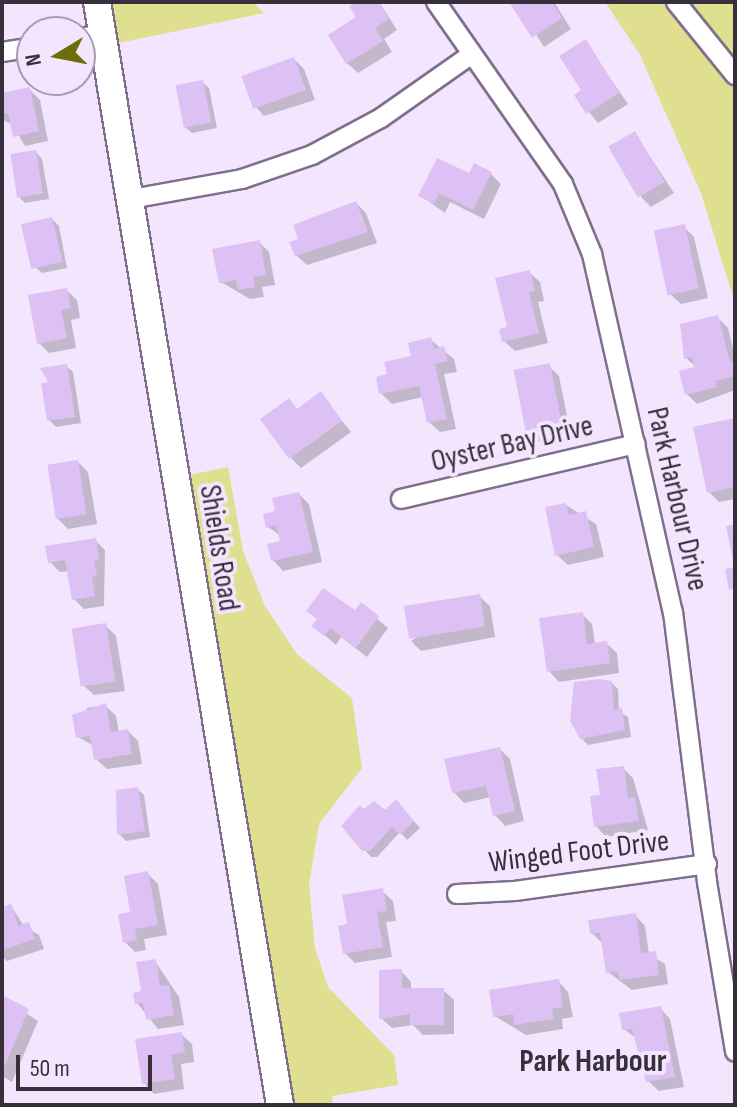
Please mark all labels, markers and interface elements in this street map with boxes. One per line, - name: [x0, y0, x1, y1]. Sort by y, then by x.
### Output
- north arrow: [16, 16, 96, 96]
- text: N: [20, 52, 48, 68]
- street label: Park Harbour Drive: [638, 404, 716, 594]
- street label: Oyster Bay Drive: [428, 408, 596, 480]
- street label: Shields Road: [191, 483, 247, 613]
- street label: Winged Foot Drive: [487, 823, 671, 881]
- scale bar: [20, 1039, 156, 1089]
- district label: Park Harbour: [519, 1043, 667, 1081]
- text: 50 m: [30, 1054, 70, 1083]

